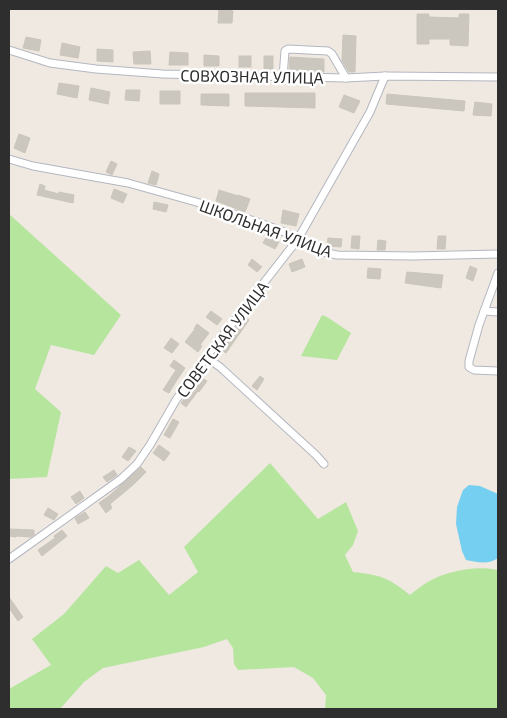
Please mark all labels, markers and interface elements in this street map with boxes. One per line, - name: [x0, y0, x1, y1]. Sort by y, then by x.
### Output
- street label: СОВХОЗНАЯ УЛИЦА: [180, 65, 324, 87]
- street label: ШКОЛЬНАЯ УЛИЦА: [197, 195, 335, 261]
- street label: СОВЕТСКАЯ УЛИЦА: [172, 277, 272, 401]

